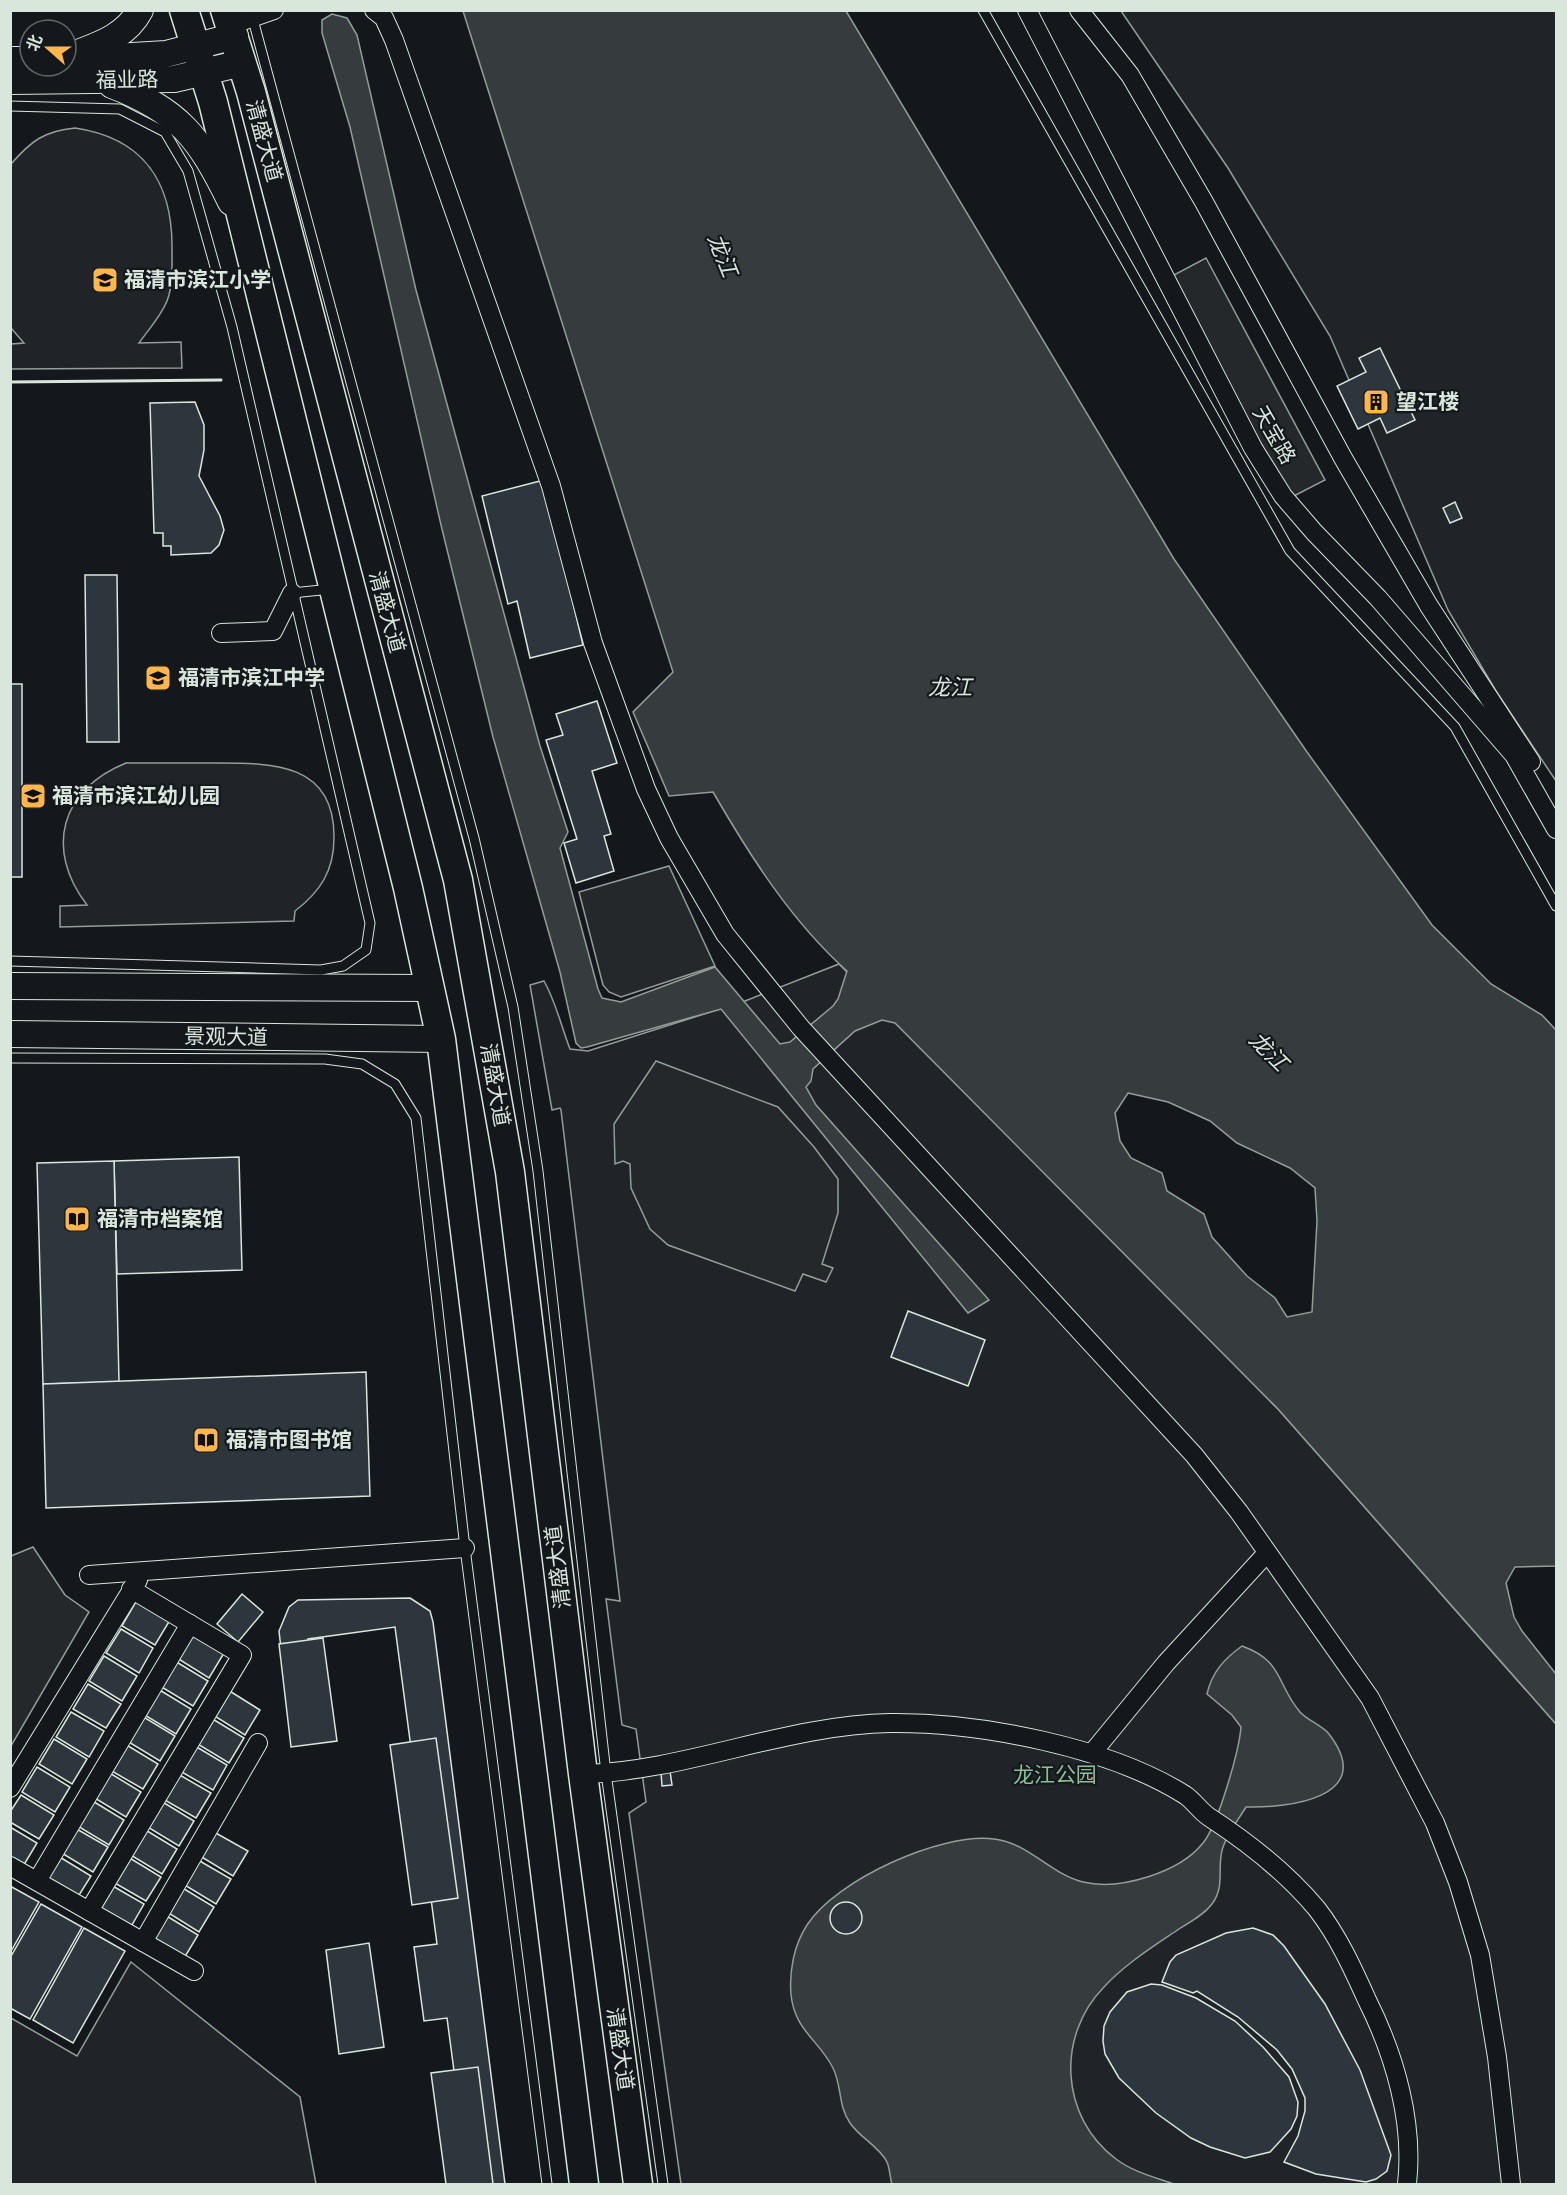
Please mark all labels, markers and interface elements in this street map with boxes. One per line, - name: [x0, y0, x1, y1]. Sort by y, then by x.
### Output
- north arrow: [18, 18, 78, 78]
- text: 北: [24, 32, 45, 53]
- street label: 福业路: [95, 67, 159, 92]
- street label: 清盛大道: [243, 97, 286, 184]
- water label: 龙江: [703, 230, 743, 282]
- school or university icon: 福清市滨江小学: [90, 265, 120, 295]
- place label: 福清市滨江小学: [124, 268, 271, 291]
- building icon: 望江楼: [1361, 387, 1391, 417]
- place label: 望江楼: [1396, 390, 1459, 413]
- street label: 天宝路: [1249, 402, 1300, 468]
- street label: 清盛大道: [366, 568, 409, 655]
- school or university icon: 福清市滨江中学: [143, 663, 173, 693]
- place label: 福清市滨江中学: [178, 666, 325, 689]
- water label: 龙江: [928, 675, 974, 700]
- school or university icon: 福清市滨江幼儿园: [18, 781, 48, 811]
- place label: 福清市滨江幼儿园: [52, 784, 220, 807]
- street label: 景观大道: [184, 1024, 268, 1049]
- water label: 龙江: [1244, 1027, 1294, 1077]
- street label: 清盛大道: [477, 1042, 514, 1128]
- library icon: 福清市档案馆: [62, 1204, 92, 1234]
- place label: 福清市档案馆: [97, 1207, 223, 1230]
- library icon: 福清市图书馆: [191, 1425, 221, 1455]
- place label: 福清市图书馆: [226, 1428, 352, 1451]
- street label: 清盛大道: [541, 1524, 574, 1610]
- park label: 龙江公园: [1013, 1763, 1097, 1786]
- street label: 清盛大道: [603, 2006, 638, 2092]

